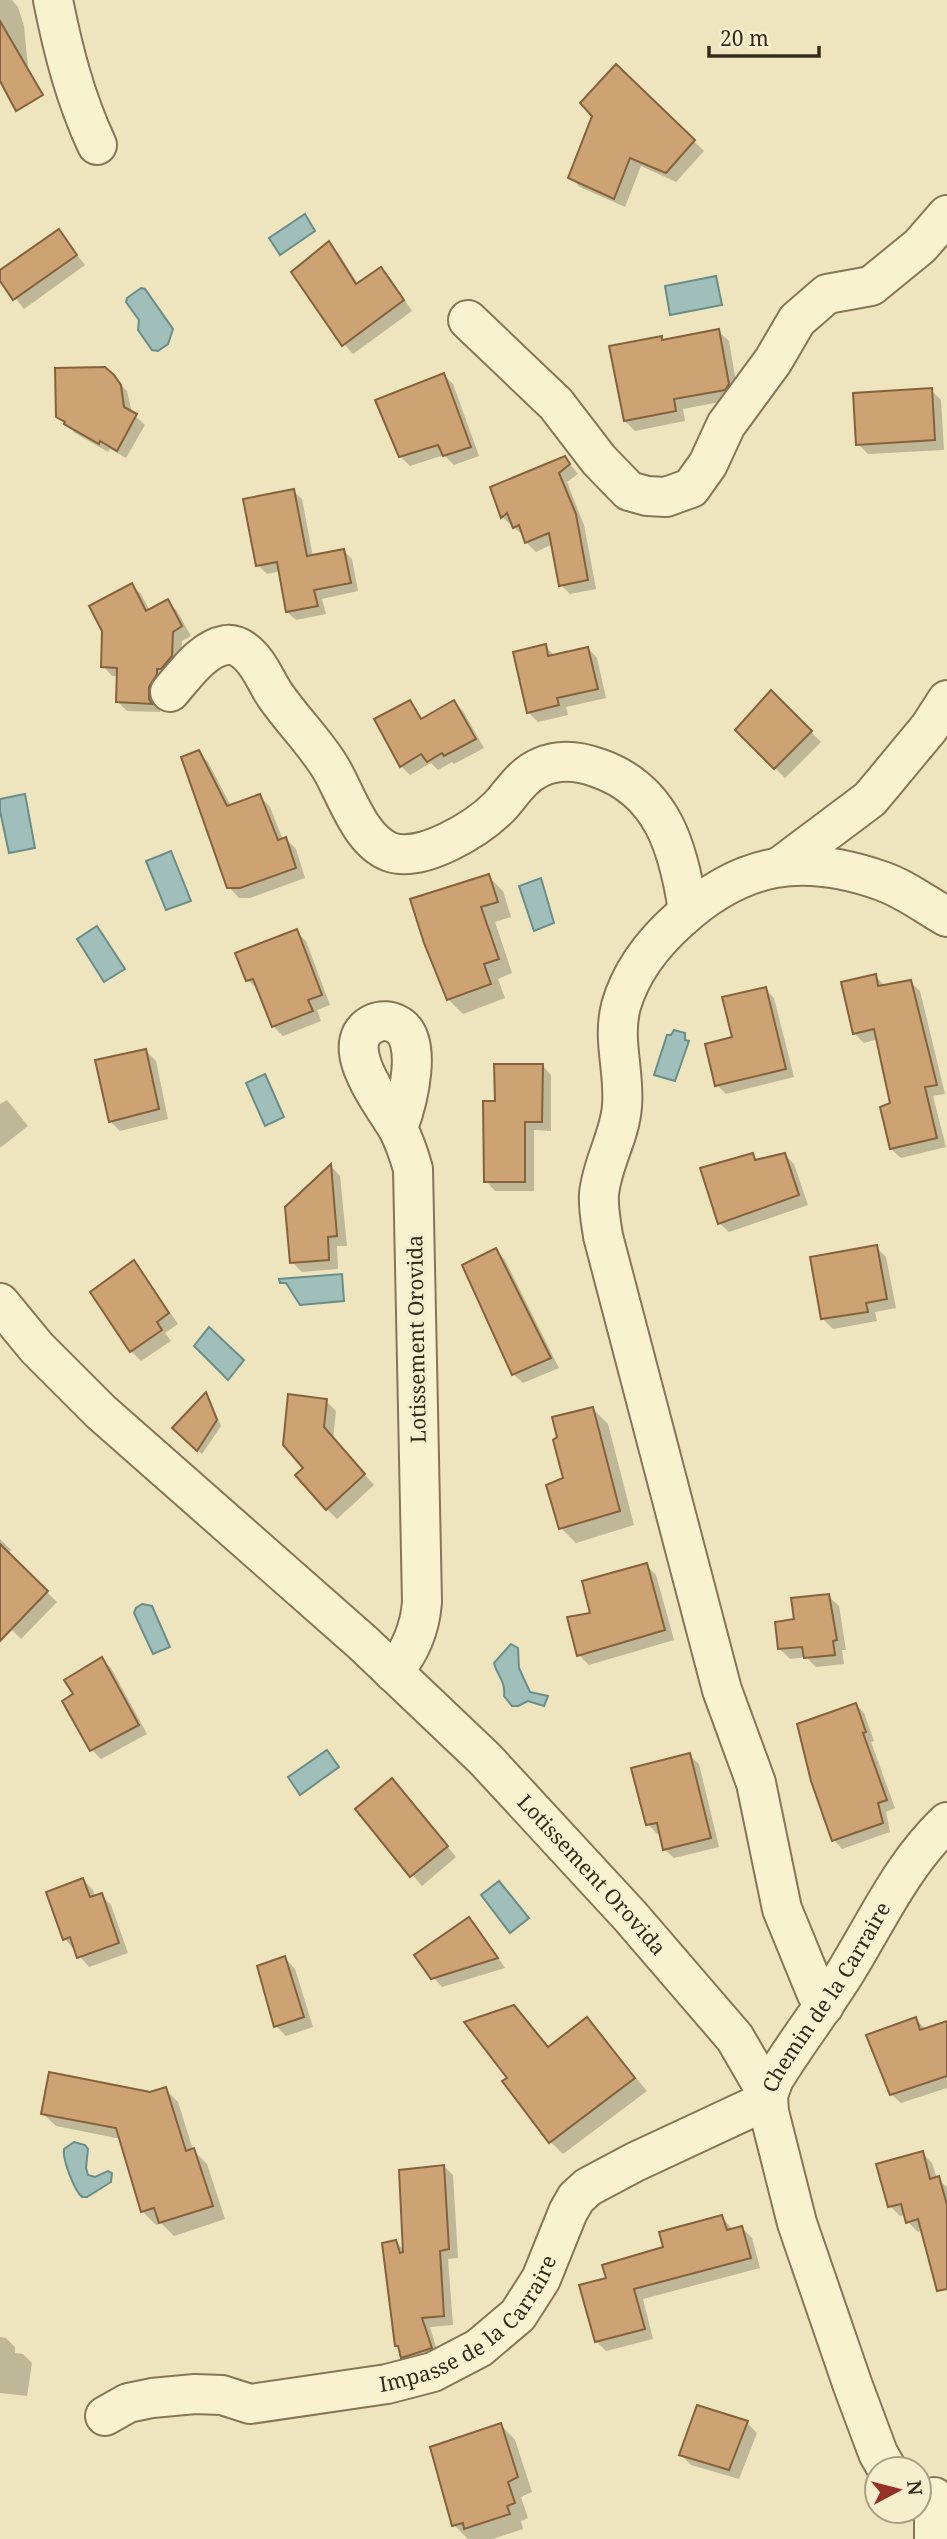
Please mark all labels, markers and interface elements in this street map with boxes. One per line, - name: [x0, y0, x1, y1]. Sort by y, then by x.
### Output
- scale bar: [709, 14, 819, 58]
- text: 20 m: [720, 24, 769, 52]
- street label: Lotissement Orovida: [400, 1235, 432, 1443]
- street label: Lotissement Orovida: [512, 1788, 673, 1961]
- street label: Chemin de la Carraire: [755, 1896, 896, 2096]
- street label: Impasse de la Carraire: [377, 2251, 562, 2398]
- north arrow: [863, 2455, 933, 2525]
- text: N: [901, 2479, 929, 2497]

